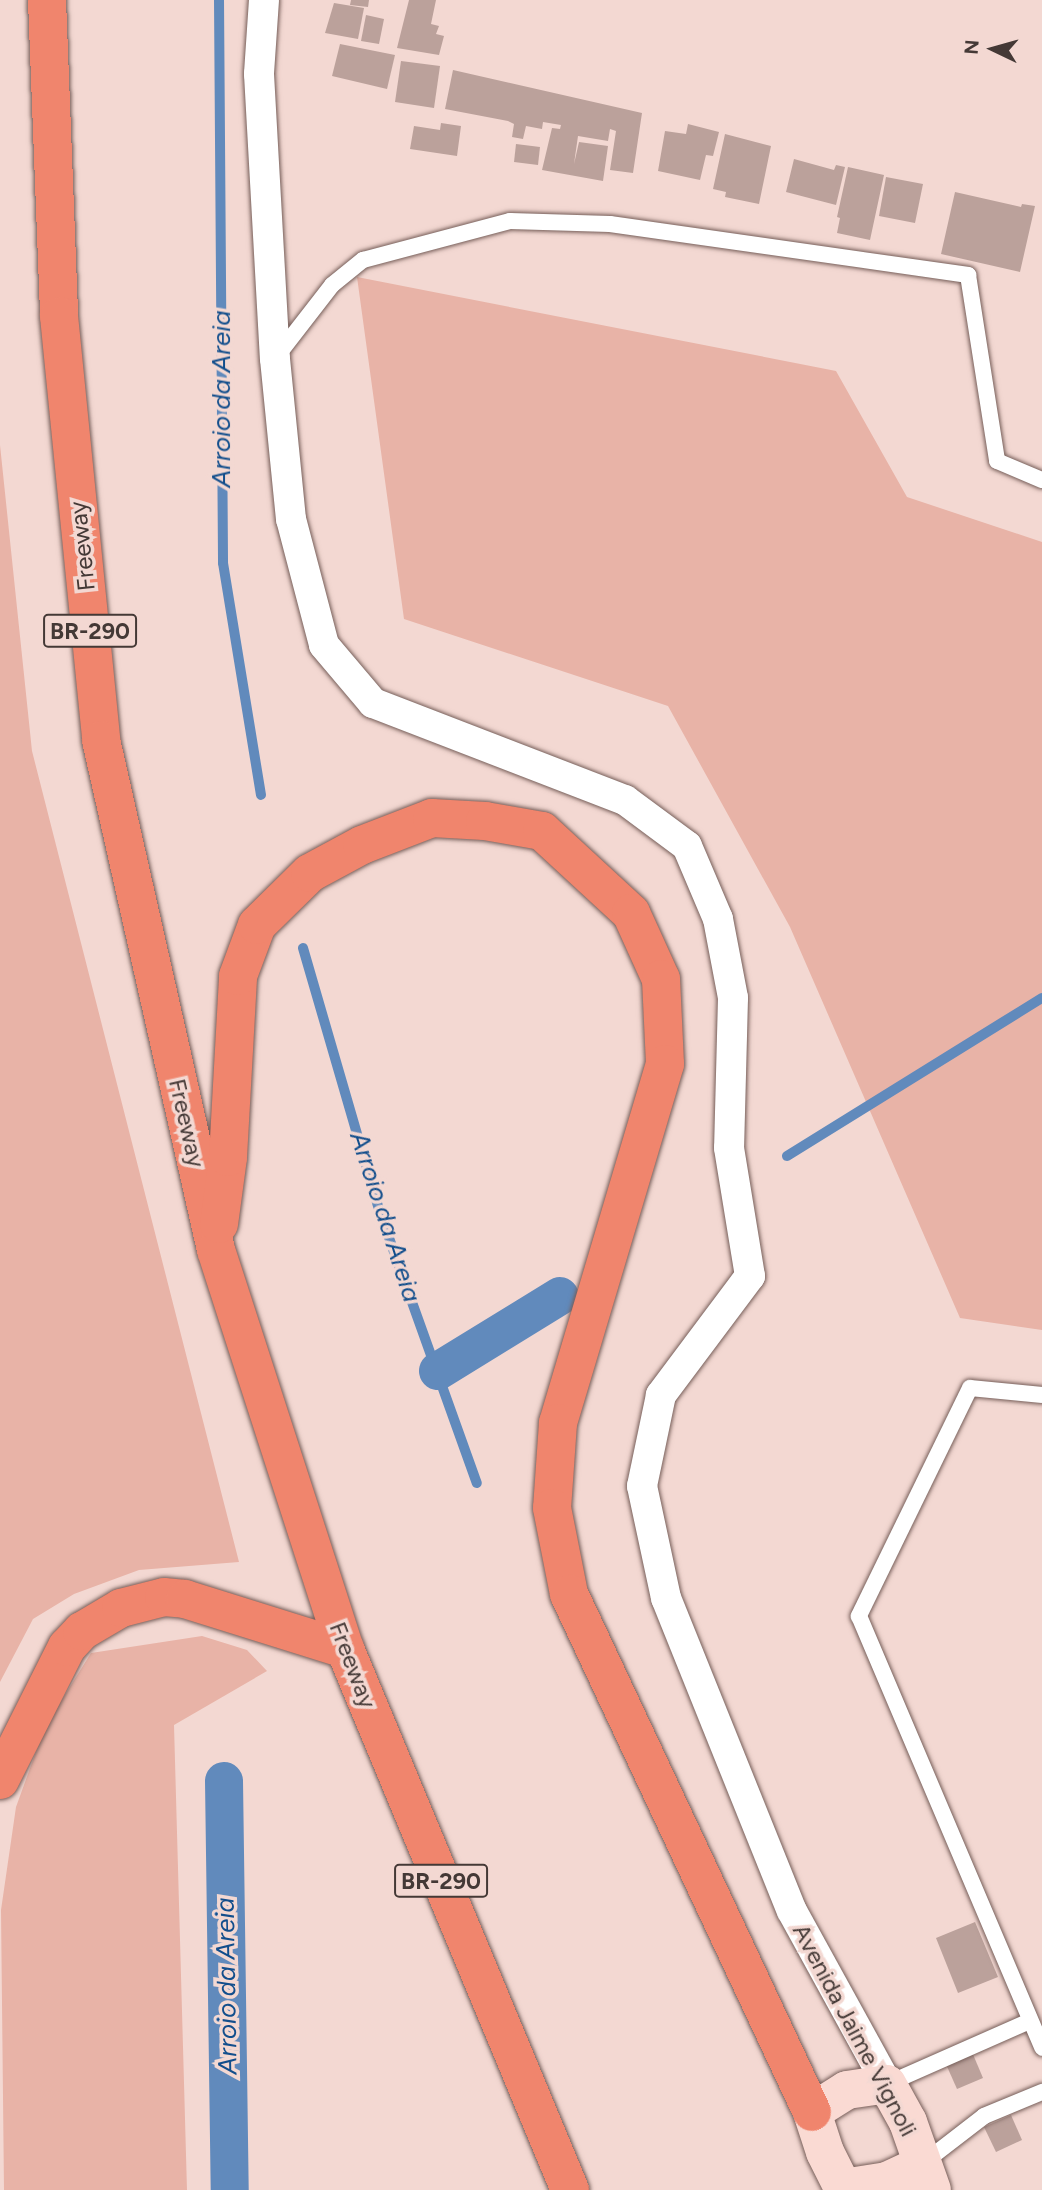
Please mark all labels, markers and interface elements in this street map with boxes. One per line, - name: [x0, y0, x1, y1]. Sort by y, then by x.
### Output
- north arrow: [958, 14, 1028, 84]
- text: N: [959, 39, 984, 55]
- water label: Arroio da Areia: [206, 310, 238, 488]
- street label: Freeway: [63, 500, 101, 592]
- road number: BR-290: [43, 611, 137, 650]
- street label: Freeway: [163, 1076, 211, 1170]
- water label: Arroio da Areia: [343, 1128, 427, 1306]
- street label: Freeway: [323, 1618, 383, 1712]
- road number: BR-290: [394, 1862, 488, 1900]
- water label: Arroio da Areia: [210, 1897, 244, 2075]
- street label: Avenida Jaime Vignoli: [787, 1919, 923, 2141]

